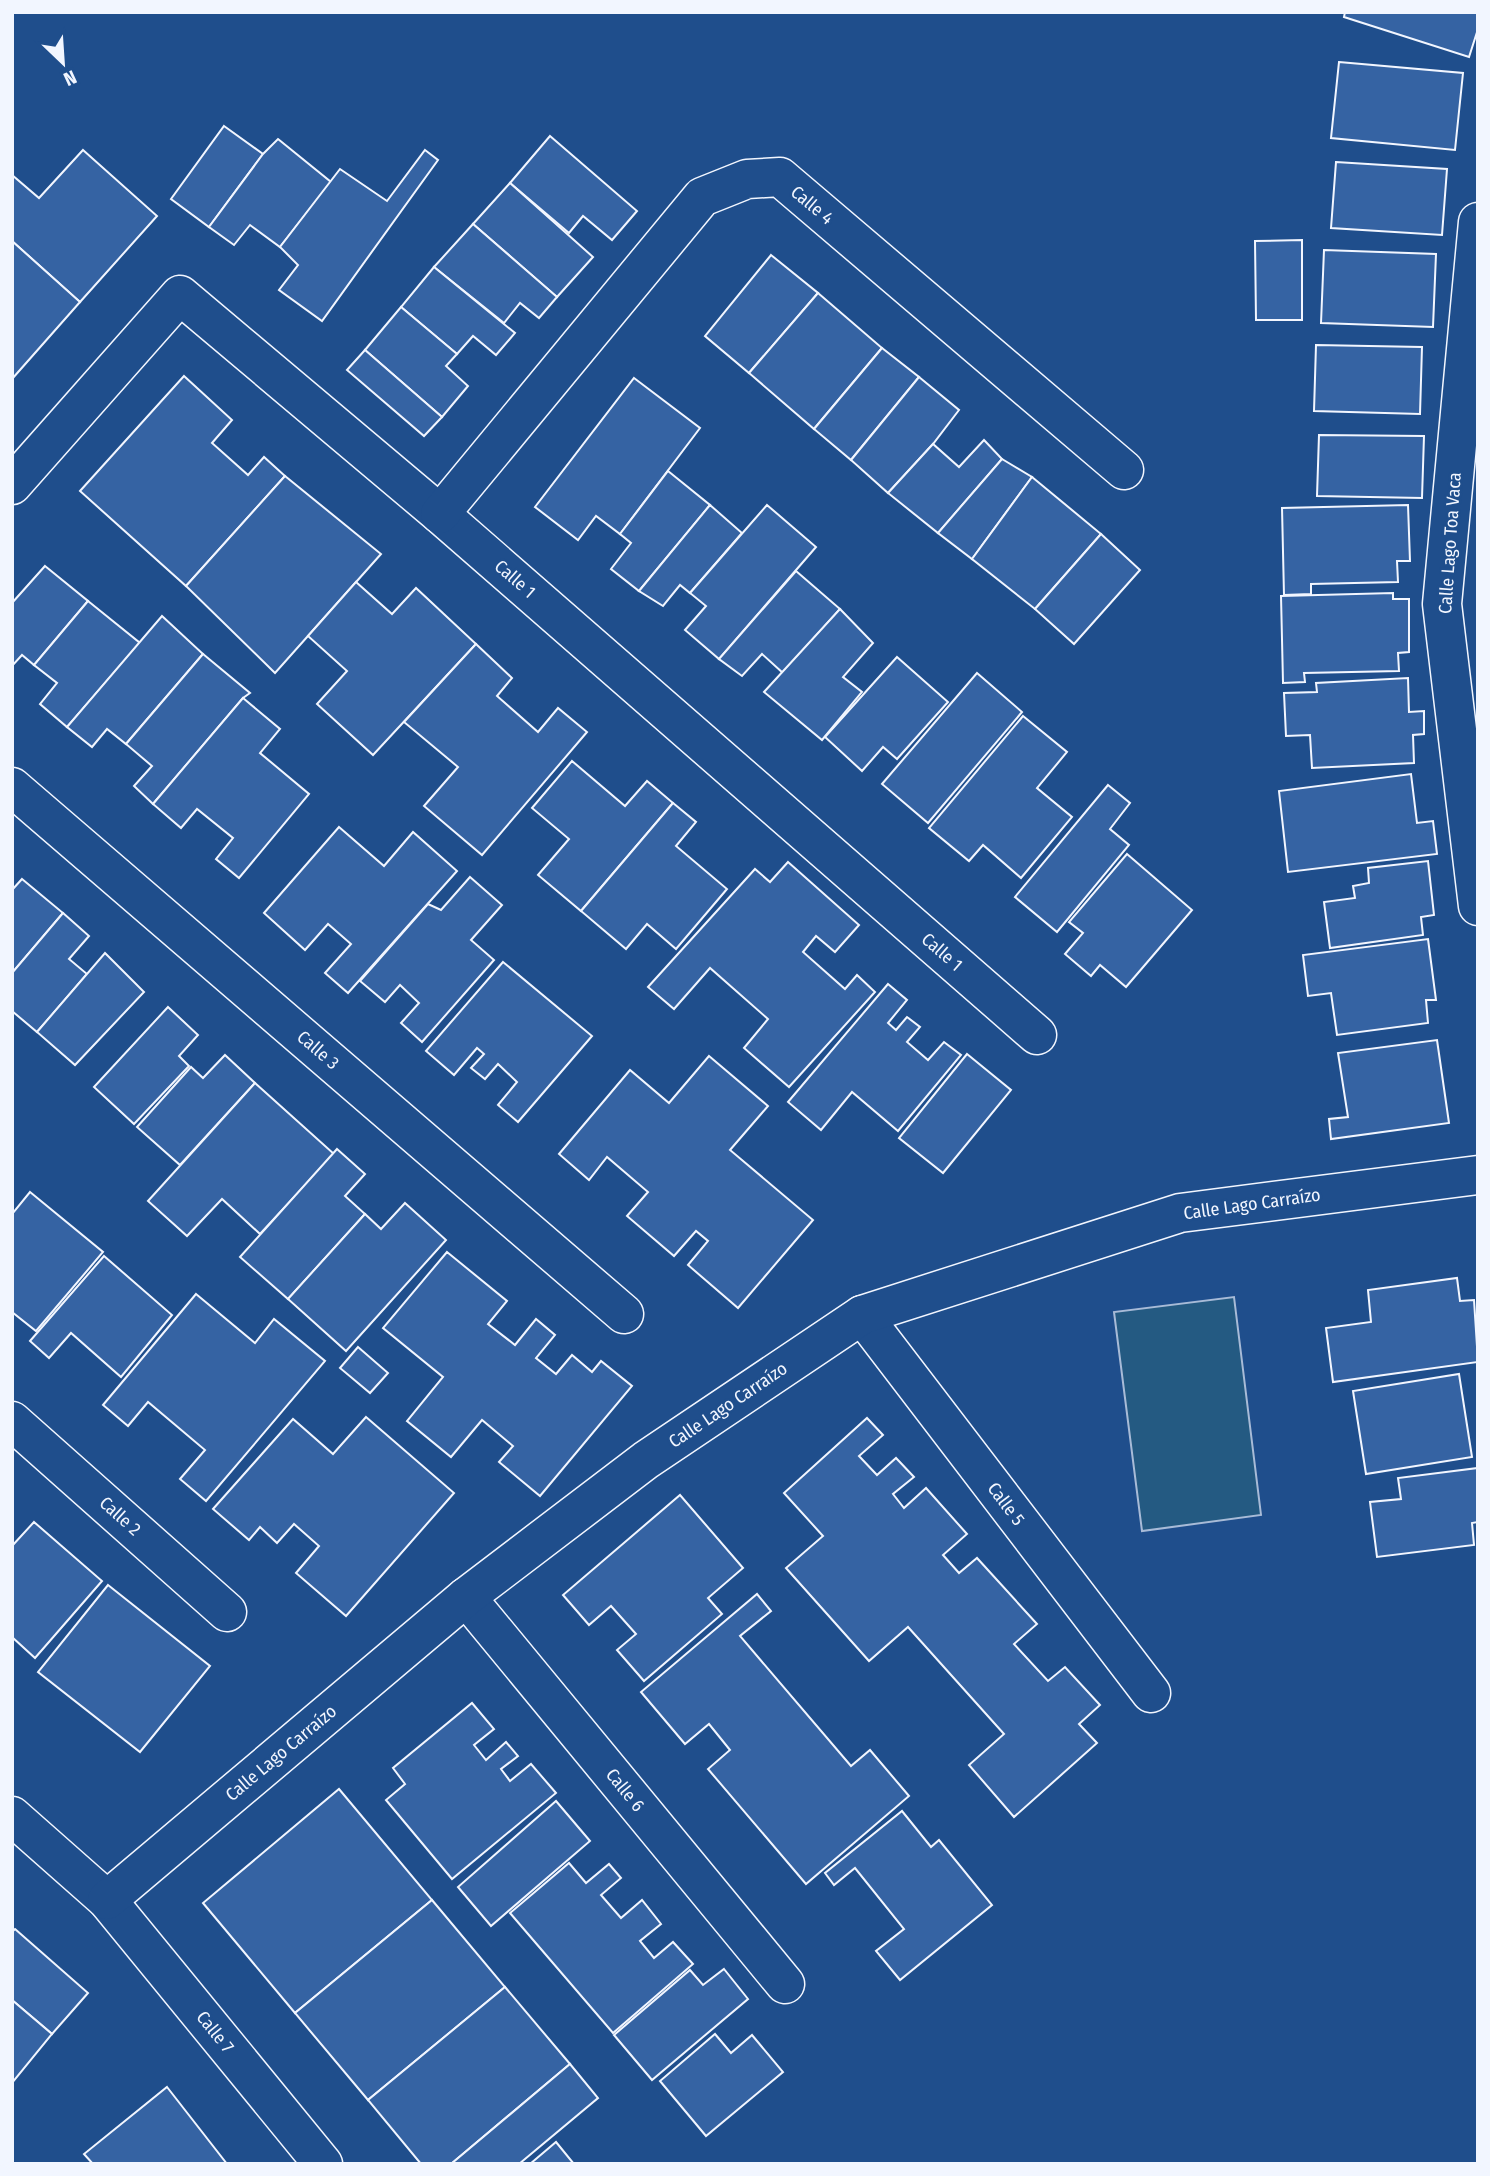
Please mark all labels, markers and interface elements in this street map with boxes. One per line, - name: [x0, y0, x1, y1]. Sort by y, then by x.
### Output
- north arrow: [28, 28, 98, 98]
- text: N: [60, 65, 80, 91]
- street label: Calle 4: [786, 181, 838, 229]
- street label: Calle Lago Toa Vaca: [1434, 471, 1466, 615]
- street label: Calle 1: [490, 555, 540, 603]
- street label: Calle 1: [917, 928, 967, 976]
- street label: Calle 3: [293, 1026, 343, 1074]
- street label: Calle Lago Carraízo: [1182, 1183, 1322, 1225]
- street label: Calle Lago Carraízo: [665, 1357, 791, 1453]
- street label: Calle 5: [983, 1478, 1029, 1530]
- street label: Calle 2: [95, 1492, 145, 1540]
- street label: Calle Lago Carraízo: [221, 1700, 341, 1806]
- street label: Calle 6: [601, 1764, 649, 1816]
- street label: Calle 7: [192, 2007, 238, 2057]

